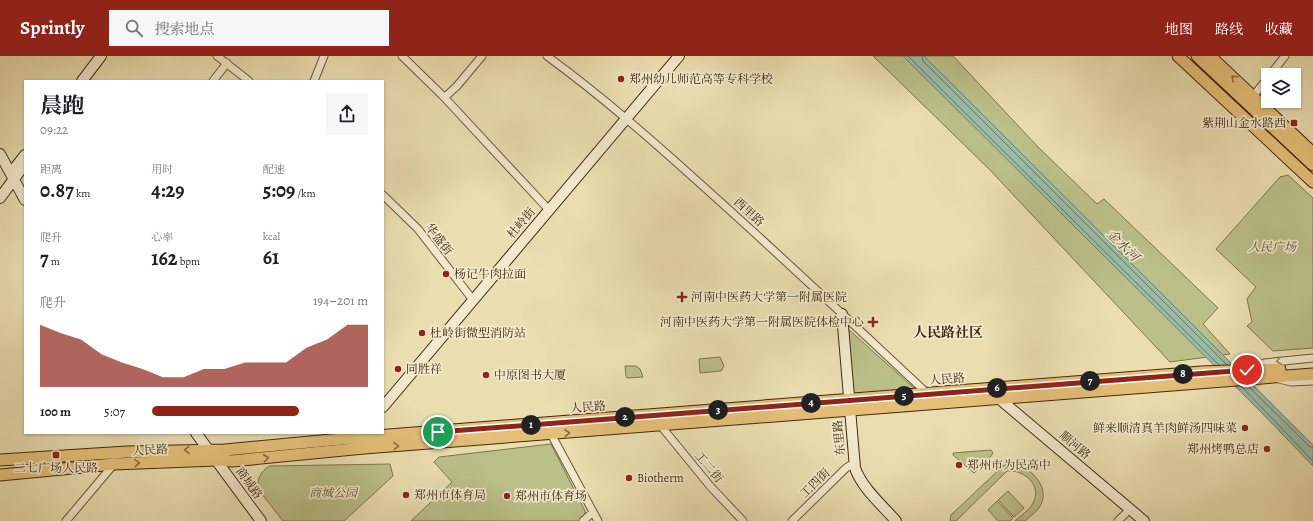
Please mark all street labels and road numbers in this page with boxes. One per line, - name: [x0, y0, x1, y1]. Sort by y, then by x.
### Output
- street label: 西里路: [730, 194, 768, 230]
- street label: 杜岭街: [503, 203, 539, 242]
- street label: 华盛街: [422, 220, 457, 259]
- street label: 人民路: [928, 370, 966, 388]
- street label: 人民路: [569, 398, 607, 416]
- street label: 东里路: [829, 419, 849, 457]
- street label: 顺河路: [1056, 427, 1094, 463]
- street label: 人民路: [132, 441, 168, 459]
- street label: 工二街: [691, 448, 727, 487]
- street label: 商城路: [232, 464, 266, 502]
- street label: 工四街: [796, 464, 834, 501]

